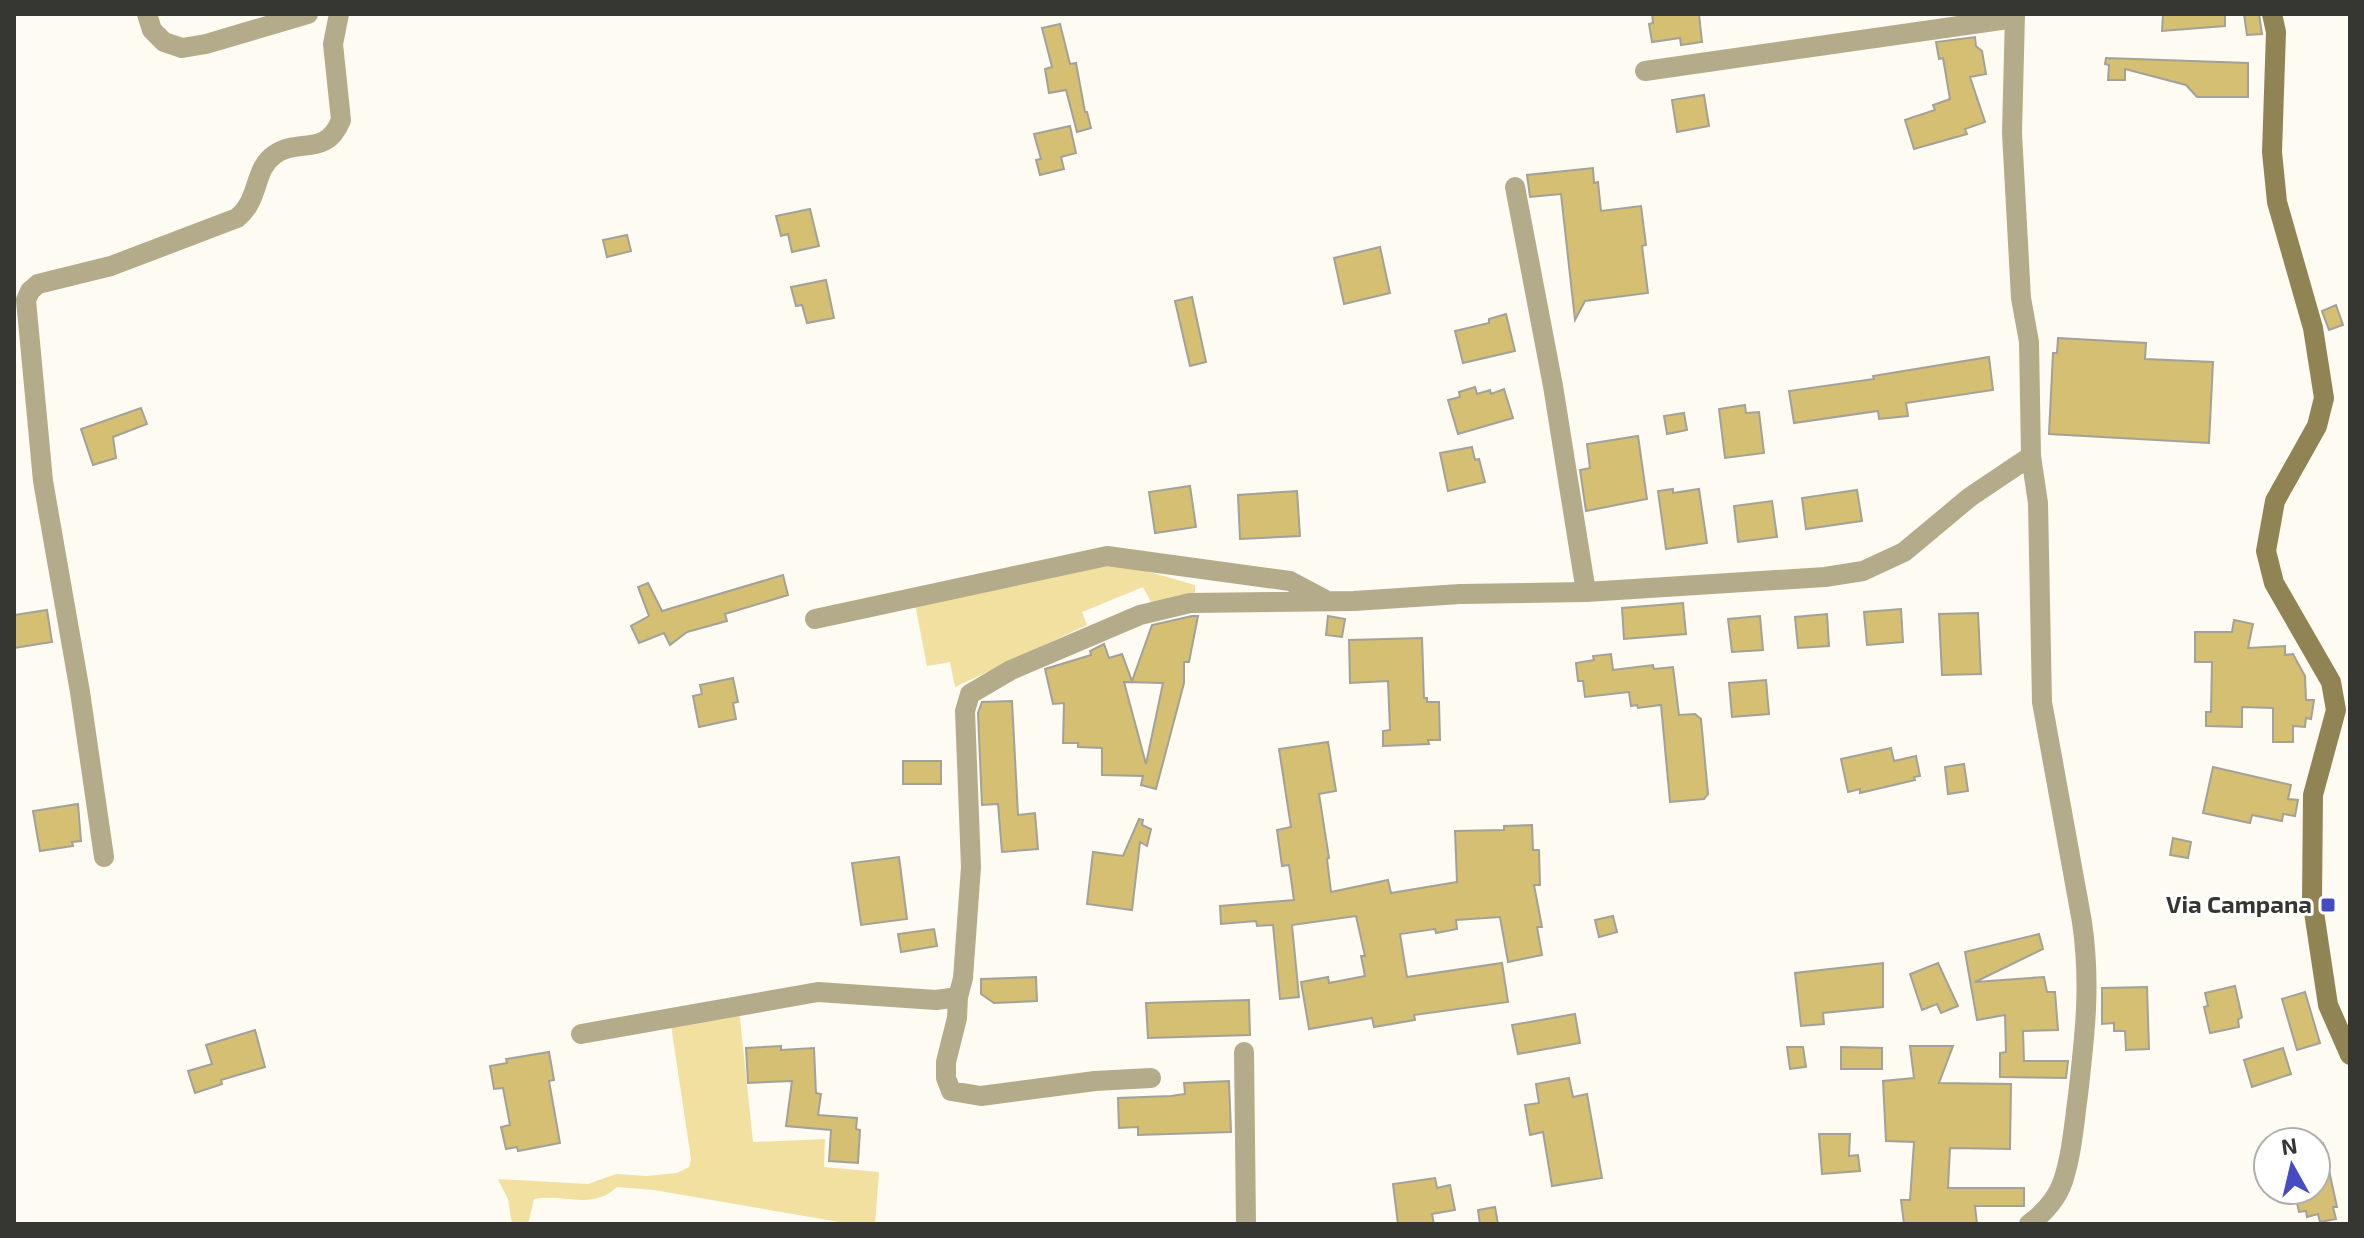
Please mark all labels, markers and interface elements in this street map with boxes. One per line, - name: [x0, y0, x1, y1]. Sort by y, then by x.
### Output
- place label: Via Campana: [2166, 889, 2312, 918]
- marker: Via Campana: [2319, 896, 2337, 914]
- north arrow: [2252, 1126, 2332, 1206]
- text: N: [2279, 1131, 2299, 1159]

